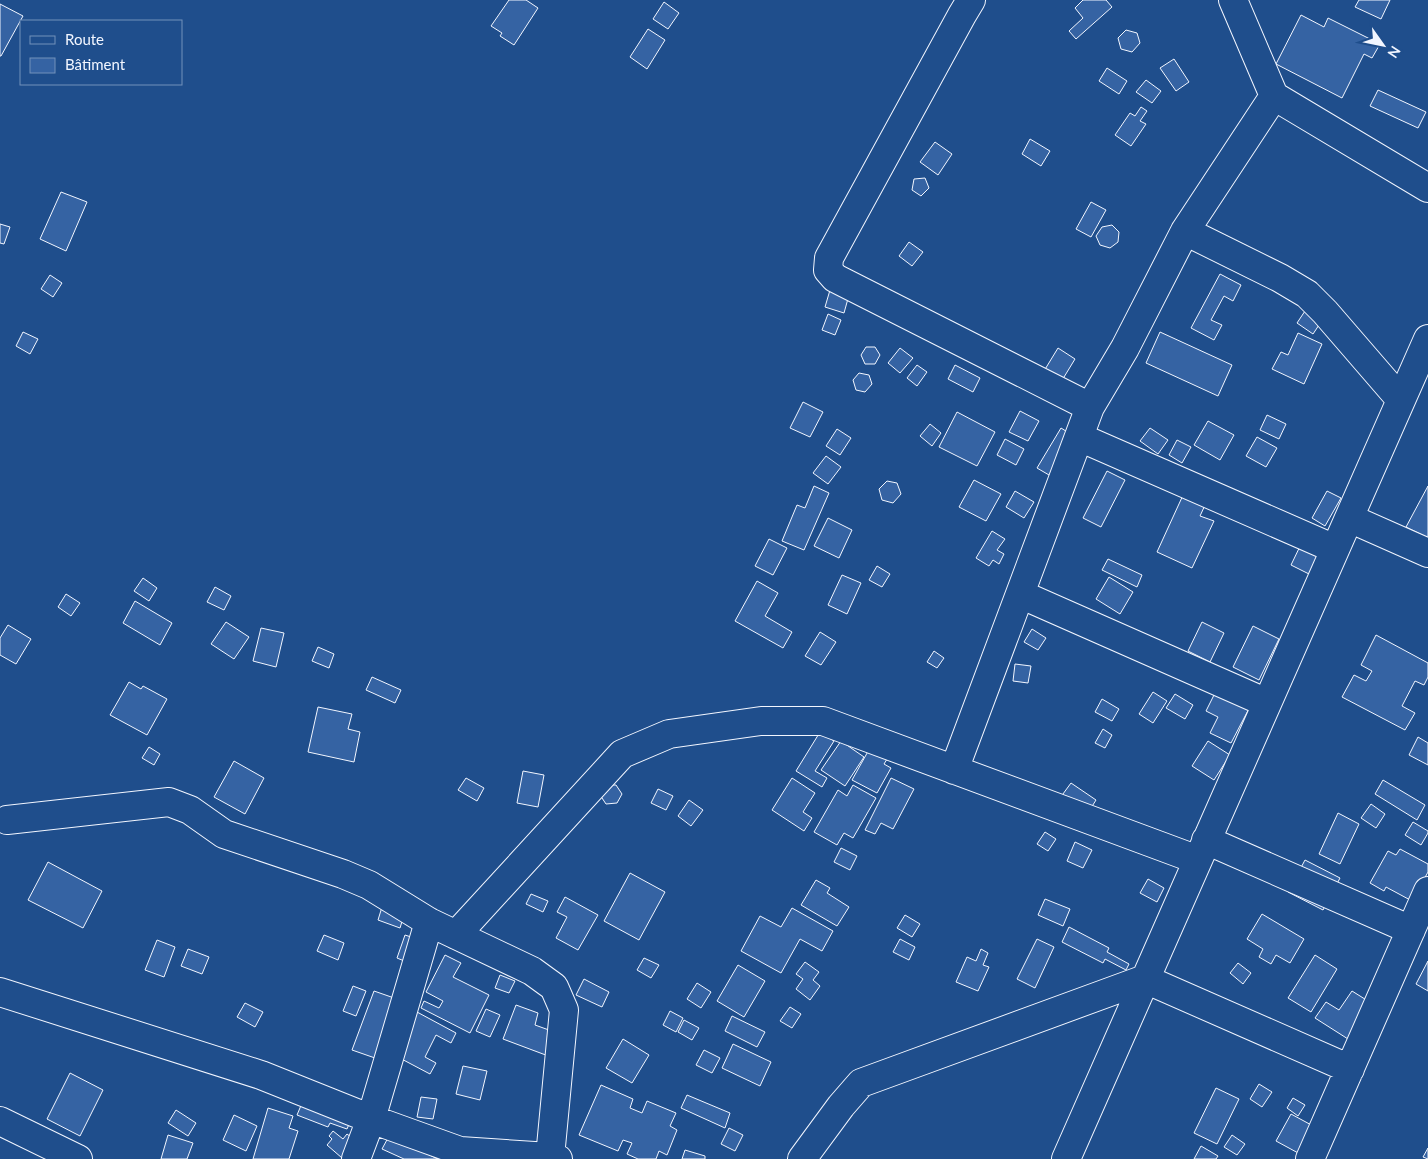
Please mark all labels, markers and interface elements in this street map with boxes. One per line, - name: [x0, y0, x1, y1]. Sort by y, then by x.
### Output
- legend: [20, 20, 182, 85]
- north arrow: [1358, 20, 1408, 70]
- text: Route: [65, 30, 104, 48]
- text: N: [1384, 43, 1404, 62]
- text: Bâtiment: [65, 55, 126, 73]

